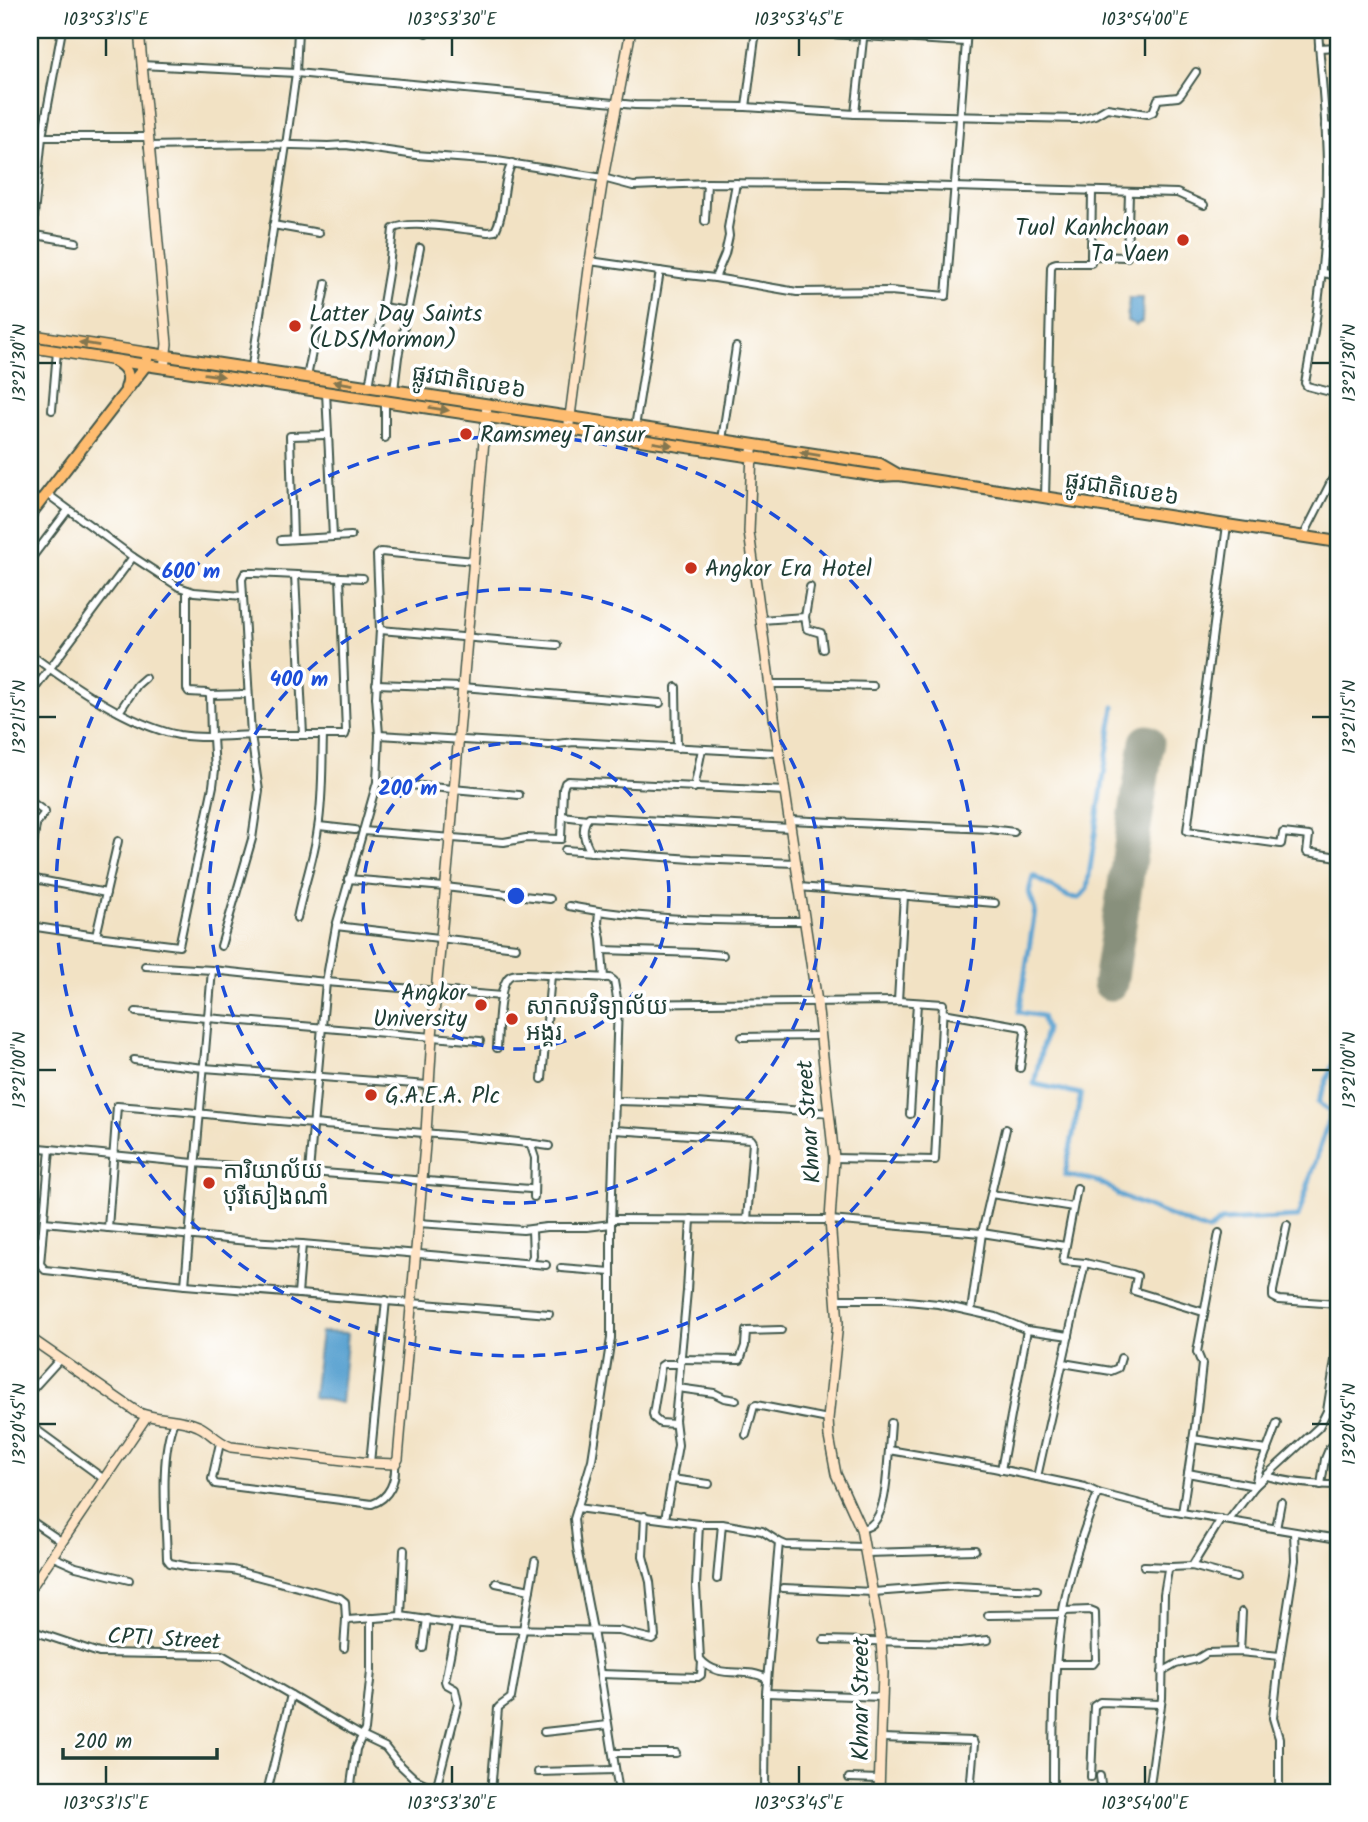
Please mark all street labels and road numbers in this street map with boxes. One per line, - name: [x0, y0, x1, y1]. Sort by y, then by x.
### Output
- street label: ផ្លូវជាតិលេខ៦: [409, 356, 528, 412]
- street label: ផ្លូវជាតិលេខ៦: [1062, 463, 1181, 519]
- street label: Khnar Street: [788, 1058, 832, 1185]
- street label: CPTI Street: [106, 1619, 222, 1661]
- street label: Khnar Street: [844, 1636, 880, 1761]

